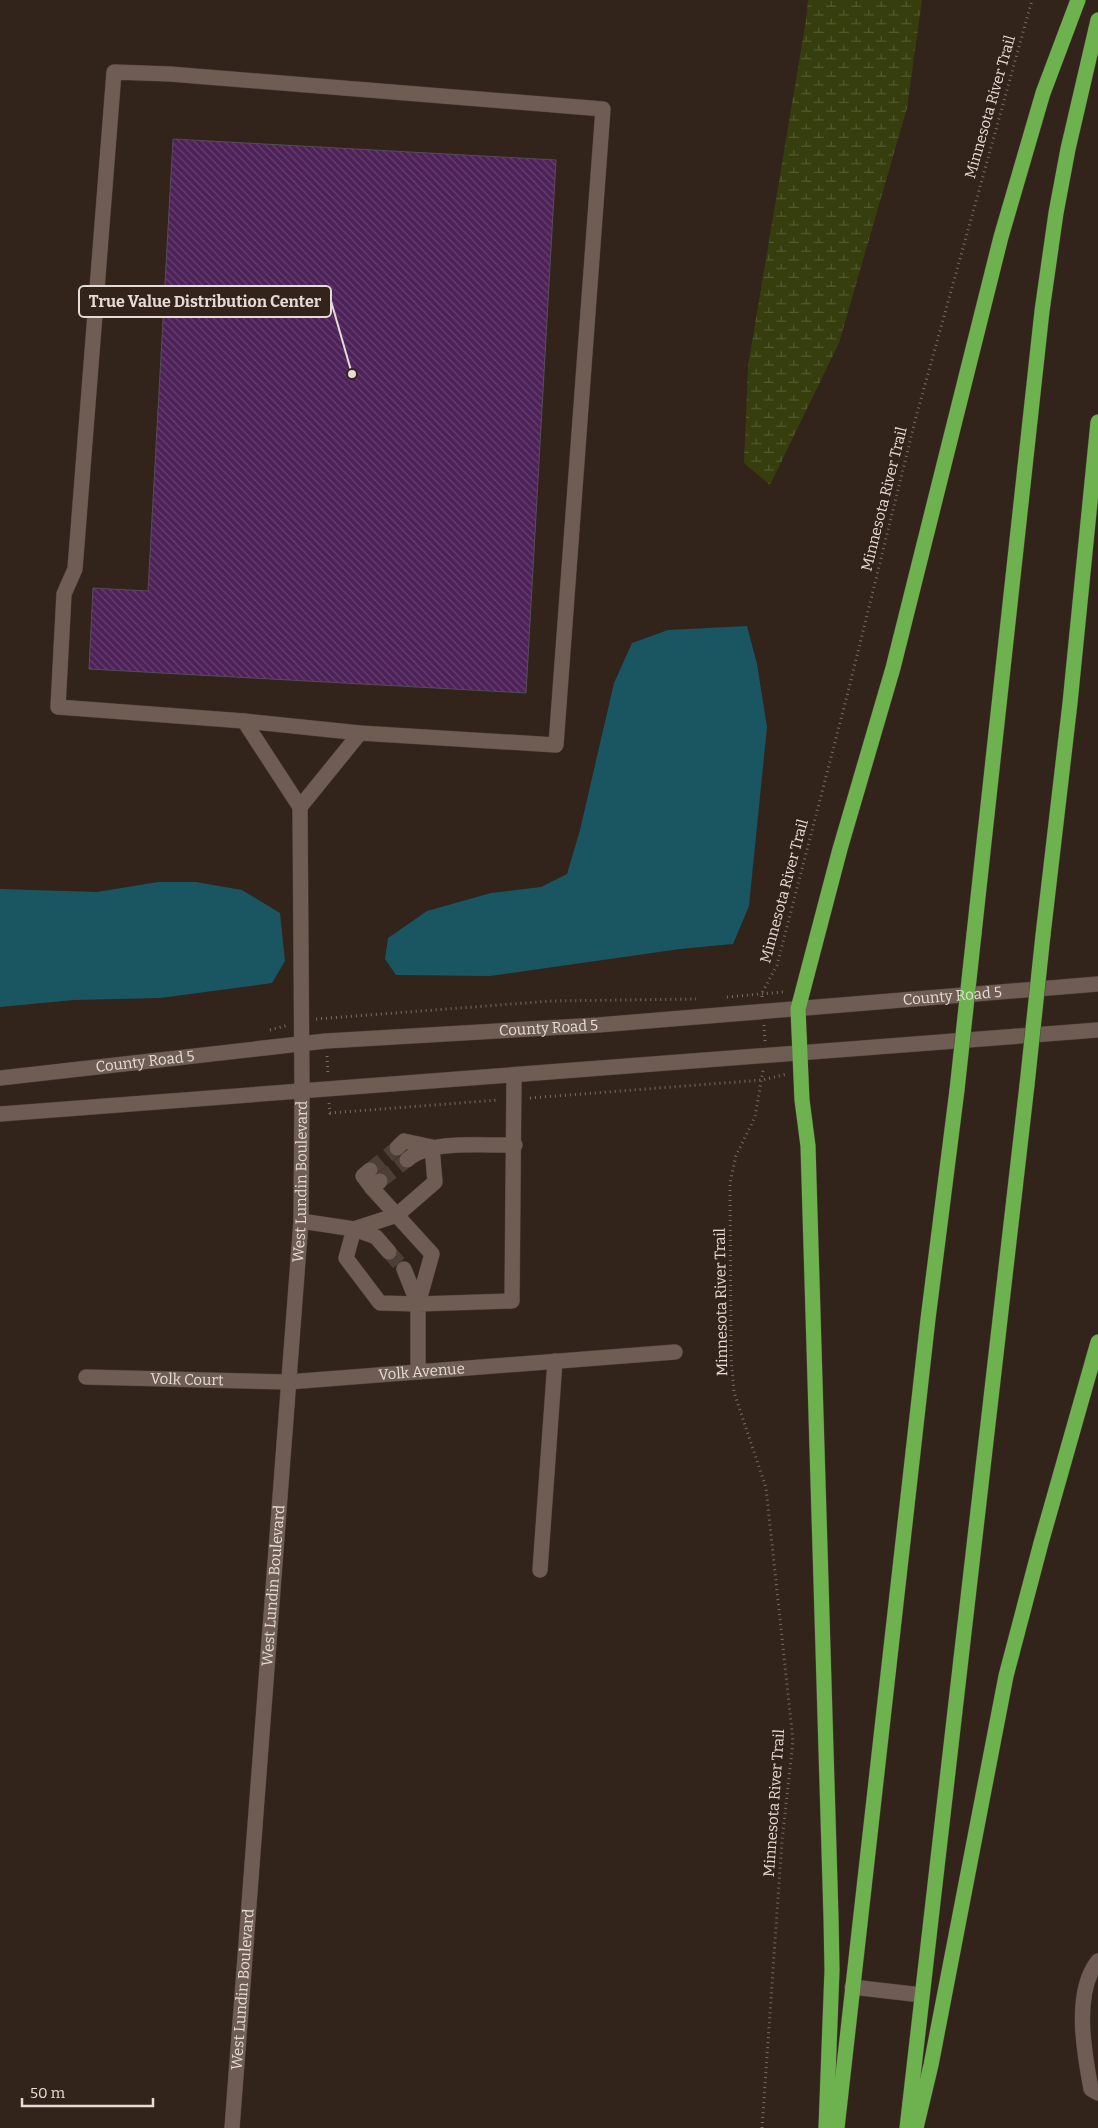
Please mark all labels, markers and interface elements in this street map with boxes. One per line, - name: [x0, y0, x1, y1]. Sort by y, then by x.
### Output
- street label: Minnesota River Trail: [961, 33, 1019, 181]
- callout: True Value Distribution Center: [79, 286, 331, 317]
- text: True Value Distribution Center: [89, 292, 322, 311]
- street label: Minnesota River Trail: [857, 425, 911, 573]
- street label: Minnesota River Trail: [756, 817, 812, 965]
- street label: County Road 5: [902, 983, 1002, 1009]
- street label: County Road 5: [498, 1016, 599, 1040]
- street label: County Road 5: [95, 1047, 195, 1076]
- street label: West Lundin Boulevard: [289, 1101, 311, 1263]
- street label: Minnesota River Trail: [711, 1228, 731, 1376]
- street label: Volk Avenue: [378, 1359, 465, 1384]
- street label: Volk Court: [150, 1370, 224, 1389]
- street label: West Lundin Boulevard: [258, 1504, 288, 1667]
- street label: Minnesota River Trail: [760, 1728, 788, 1878]
- street label: West Lundin Boulevard: [227, 1908, 258, 2071]
- scale bar: [22, 2076, 154, 2108]
- text: 50 m: [30, 2084, 66, 2102]

